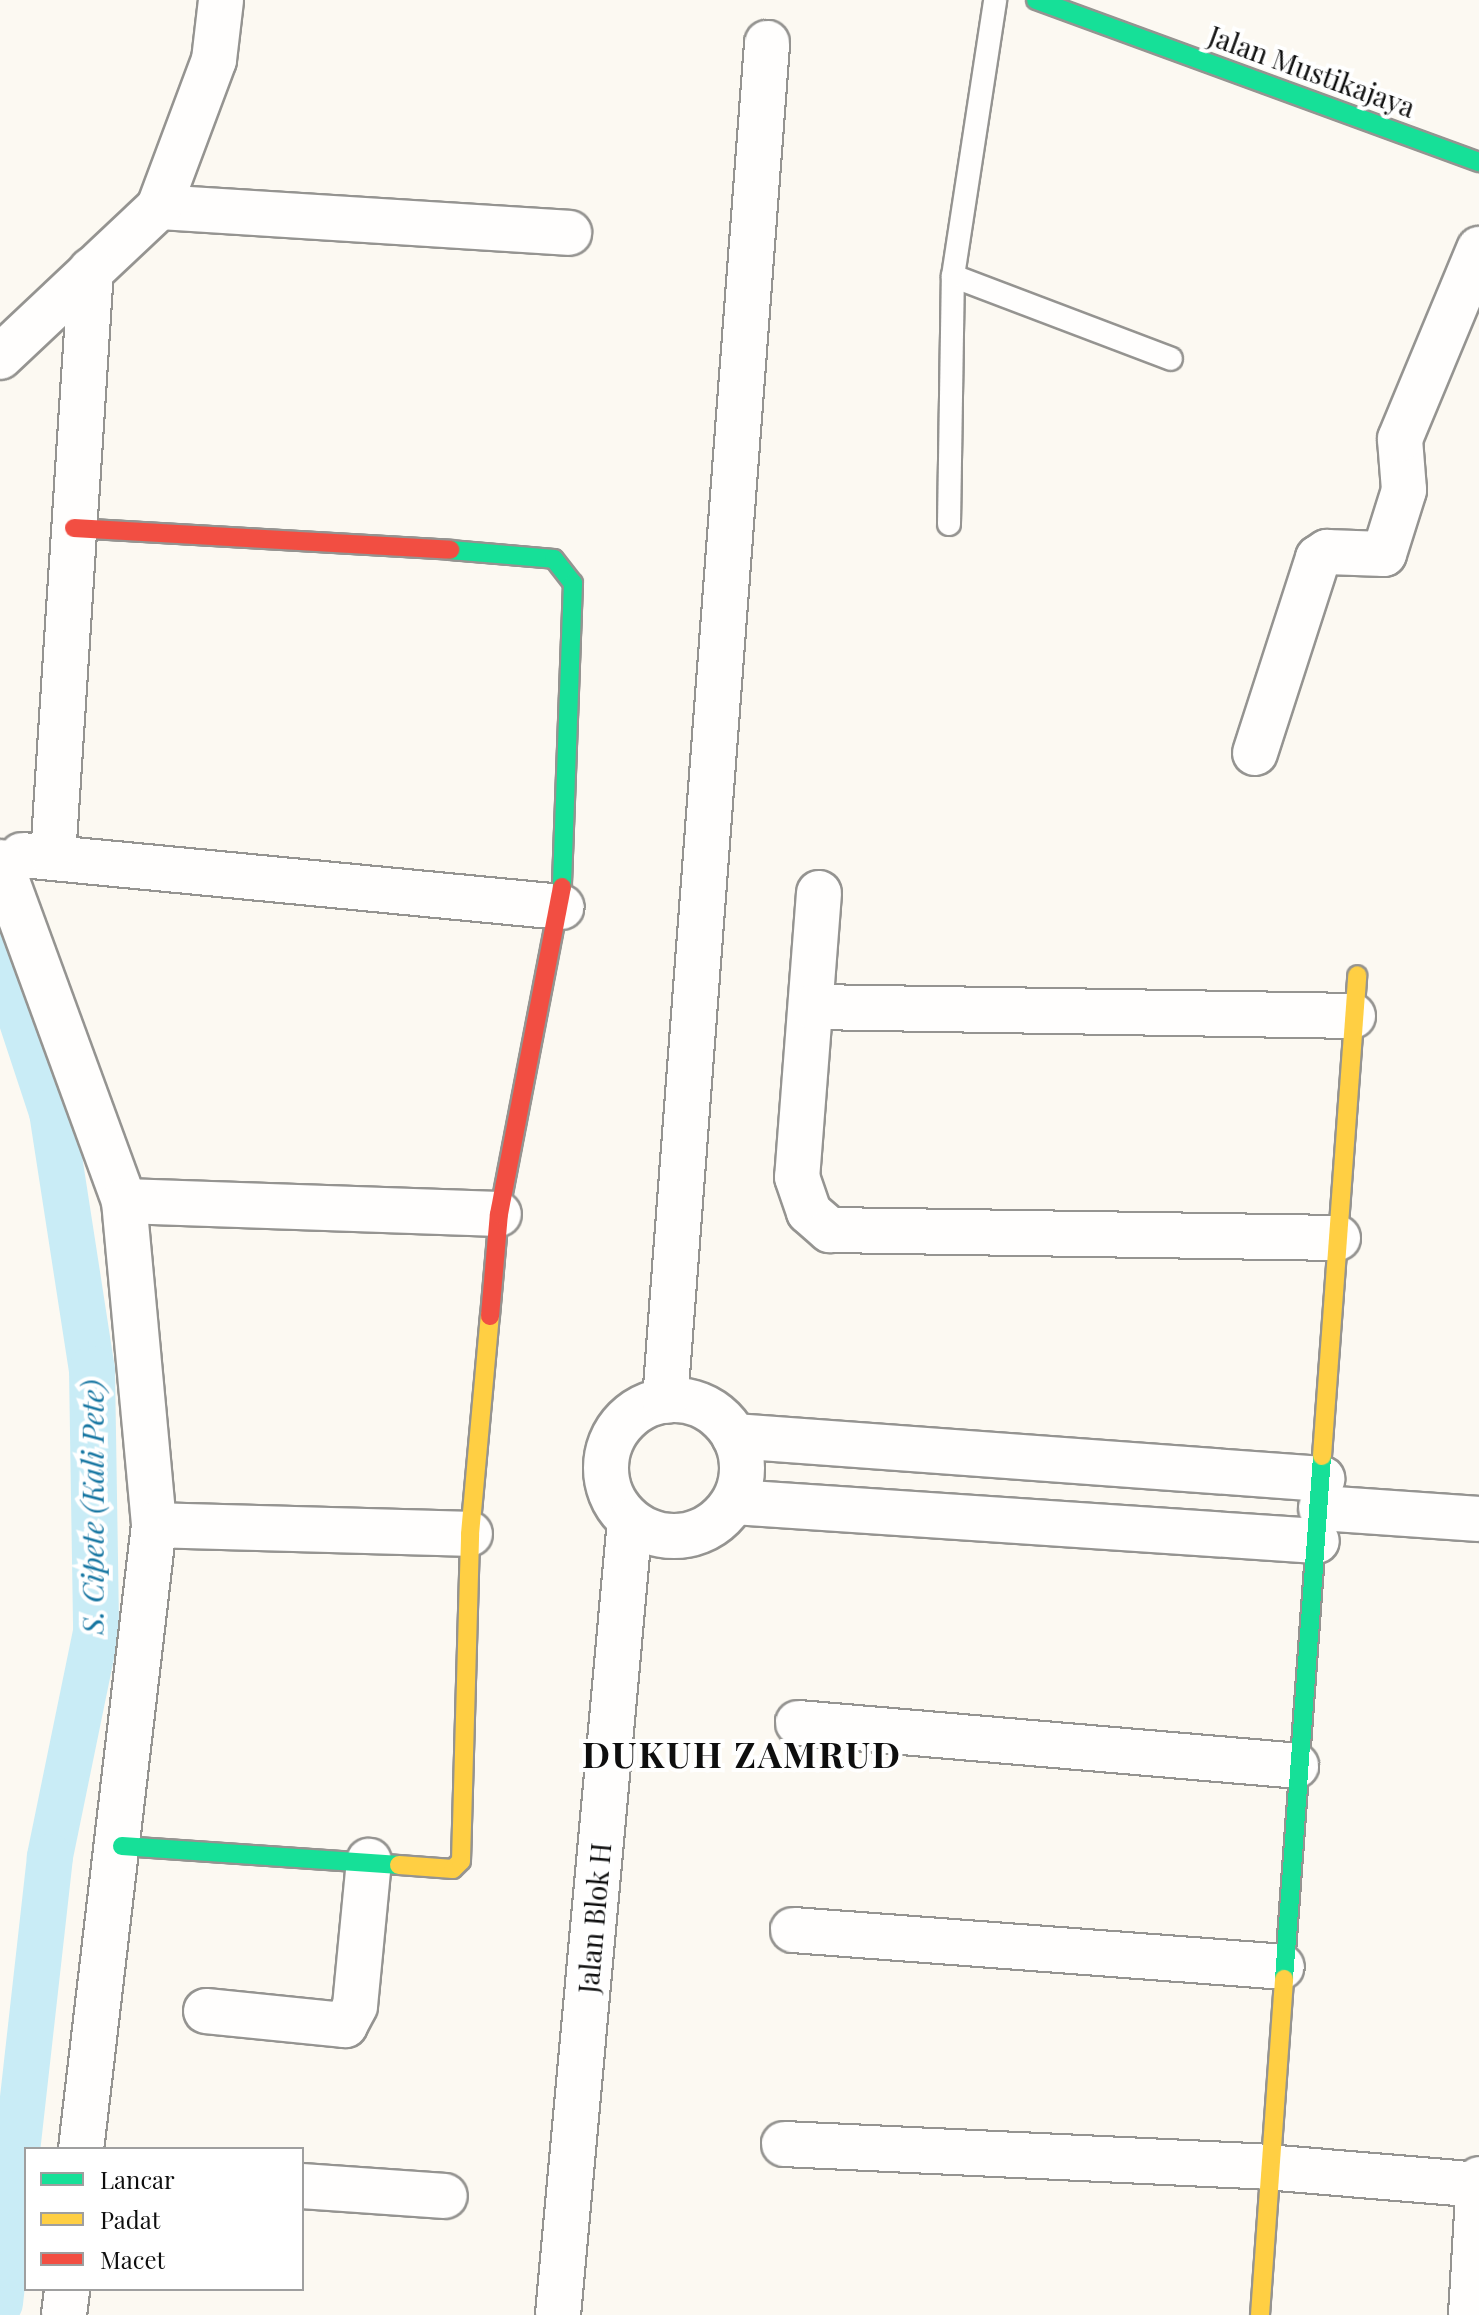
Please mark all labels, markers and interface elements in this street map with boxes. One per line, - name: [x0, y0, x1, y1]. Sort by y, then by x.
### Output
- street label: Jalan Mustikajaya: [1204, 18, 1420, 124]
- water label: S. Cipete (Kali Pete): [74, 1380, 110, 1634]
- district label: DUKUH ZAMRUD: [582, 1732, 902, 1776]
- street label: Jalan Blok H: [571, 1841, 617, 1995]
- legend: [24, 2147, 304, 2291]
- text: Lancar: [100, 2163, 175, 2195]
- text: Padat: [100, 2203, 160, 2235]
- text: Macet: [100, 2243, 165, 2275]

